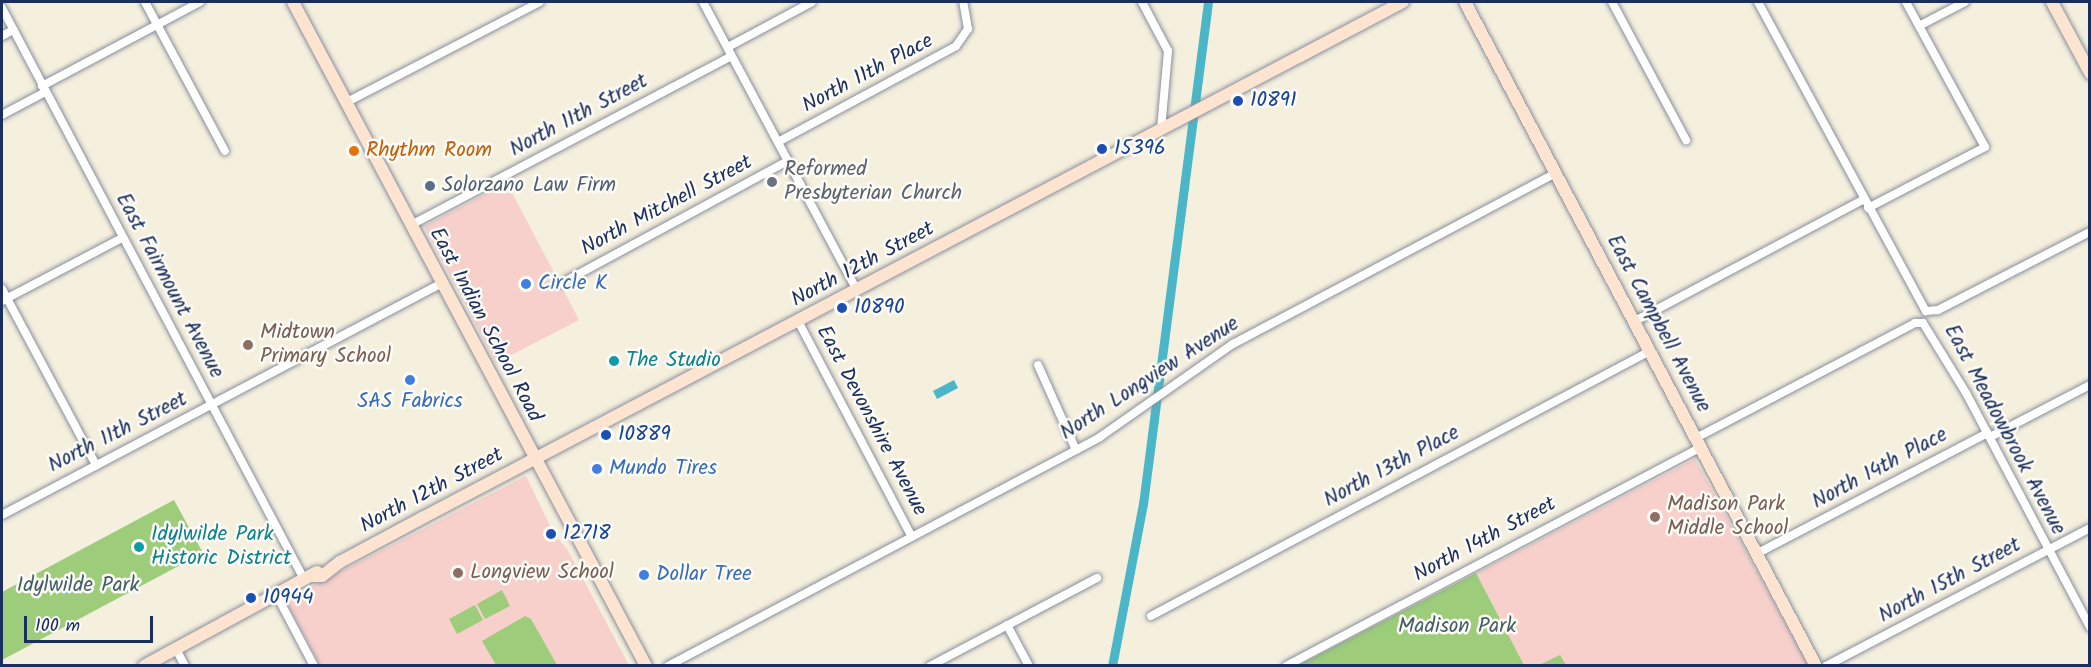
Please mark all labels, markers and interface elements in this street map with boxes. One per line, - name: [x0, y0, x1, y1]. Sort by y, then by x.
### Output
- street label: North 11th Place: [798, 29, 938, 119]
- street label: North 11th Street: [506, 69, 652, 163]
- place label: 10891: [1250, 88, 1297, 114]
- marker: 10891: [1231, 94, 1245, 108]
- place label: 15396: [1114, 136, 1166, 162]
- place label: Rhythm Room: [366, 138, 492, 164]
- marker: 15396: [1095, 142, 1109, 156]
- marker: Rhythm Room: [347, 144, 361, 158]
- street label: North Mitchell Street: [577, 150, 757, 262]
- place label: Reformed Presbyterian Church: [784, 157, 962, 207]
- place label: Solorzano Law Firm: [442, 173, 616, 199]
- marker: Reformed Presbyterian Church: [765, 175, 779, 189]
- marker: Solorzano Law Firm: [423, 179, 437, 193]
- street label: East Fairmount Avenue: [109, 189, 229, 383]
- street label: North 12th Street: [787, 217, 939, 313]
- street label: East Indian School Road: [423, 223, 547, 427]
- street label: East Campbell Avenue: [1600, 231, 1716, 417]
- place label: Circle K: [538, 271, 607, 297]
- marker: Circle K: [519, 277, 533, 291]
- place label: 10890: [854, 295, 904, 321]
- marker: 10890: [835, 301, 849, 315]
- street label: North Longview Avenue: [1056, 312, 1244, 446]
- place label: Midtown Primary School: [260, 320, 391, 370]
- street label: East Meadowbrook Avenue: [1938, 320, 2070, 540]
- street label: East Devonshire Avenue: [810, 321, 932, 521]
- marker: Midtown Primary School: [241, 338, 255, 352]
- place label: The Studio: [626, 348, 721, 374]
- marker: The Studio: [607, 354, 621, 368]
- marker: SAS Fabrics: [403, 373, 417, 387]
- street label: North 11th Street: [44, 387, 192, 479]
- place label: SAS Fabrics: [357, 389, 463, 415]
- street label: North 13th Place: [1320, 421, 1464, 513]
- place label: 10889: [618, 422, 671, 448]
- street label: North 14th Place: [1808, 423, 1952, 515]
- marker: 10889: [599, 428, 613, 442]
- street label: North 12th Street: [356, 443, 508, 539]
- place label: Mundo Tires: [609, 456, 717, 482]
- marker: Mundo Tires: [590, 462, 604, 476]
- street label: North 14th Street: [1409, 492, 1561, 588]
- place label: Madison Park Middle School: [1667, 492, 1788, 542]
- marker: Madison Park Middle School: [1648, 510, 1662, 524]
- place label: 12718: [563, 521, 611, 547]
- place label: Idylwilde Park Historic District: [151, 522, 291, 572]
- marker: 12718: [544, 527, 558, 541]
- street label: North 15th Street: [1875, 533, 2025, 629]
- marker: Idylwilde Park Historic District: [132, 540, 146, 554]
- place label: Longview School: [470, 560, 614, 586]
- place label: Dollar Tree: [656, 562, 752, 588]
- marker: Longview School: [451, 566, 465, 580]
- marker: Dollar Tree: [637, 568, 651, 582]
- park label: Idylwilde Park: [17, 573, 139, 599]
- place label: 10944: [263, 585, 313, 611]
- marker: 10944: [244, 591, 258, 605]
- scale bar: [27, 604, 156, 642]
- text: 100 m: [35, 612, 80, 641]
- park label: Madison Park: [1398, 614, 1516, 640]

